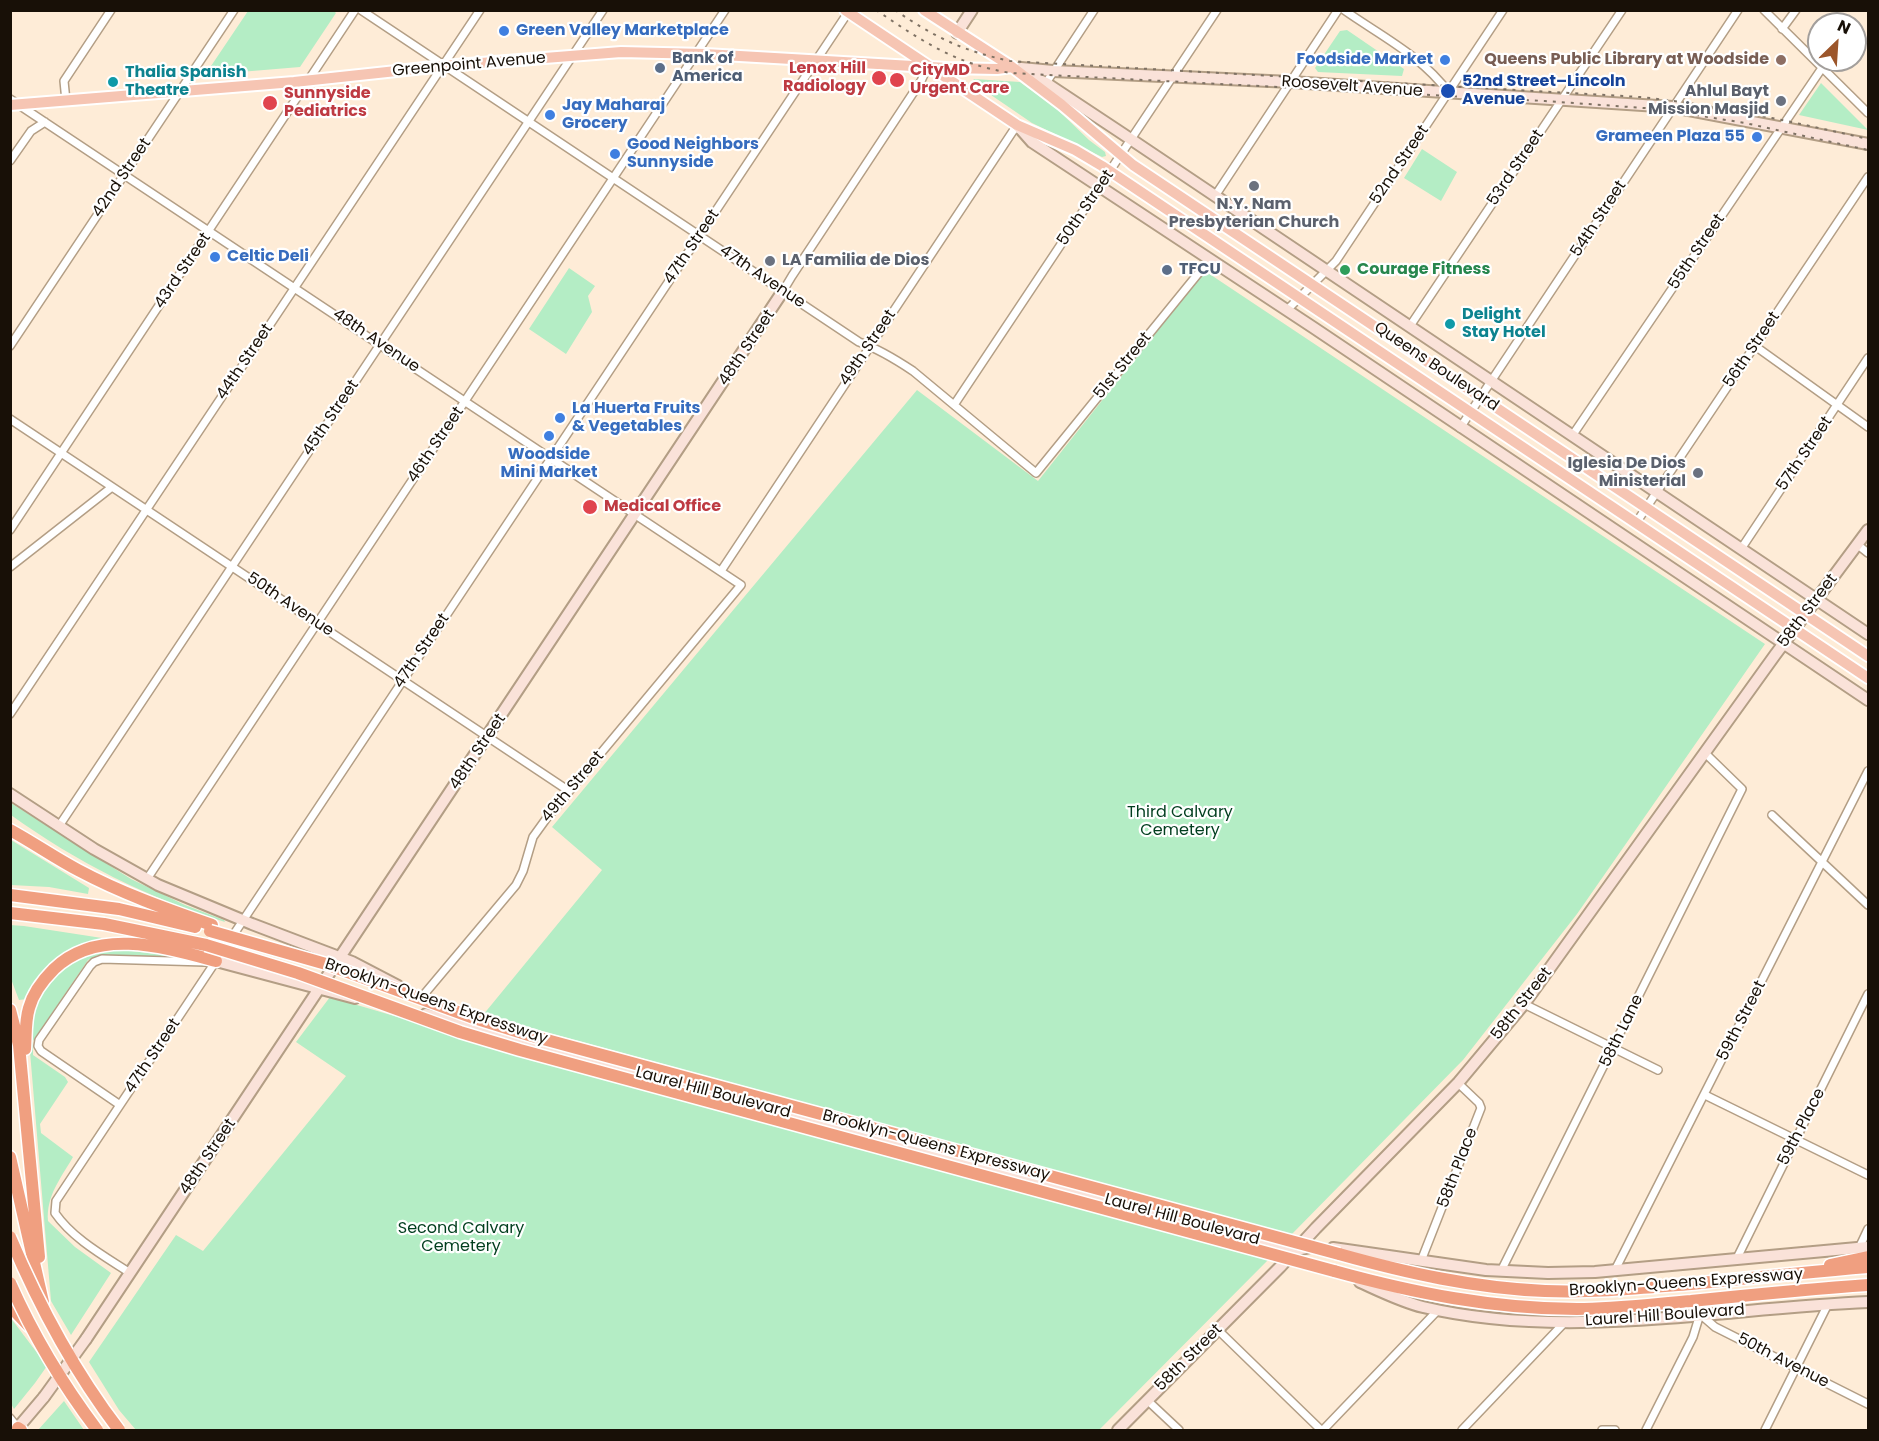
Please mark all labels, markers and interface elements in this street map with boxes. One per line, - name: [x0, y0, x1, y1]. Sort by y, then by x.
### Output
- north arrow: [1807, 12, 1867, 72]
- text: N: [1834, 14, 1854, 40]
- place label: Green Valley Marketplace: [516, 21, 729, 41]
- marker: Green Valley Marketplace: [497, 24, 511, 38]
- street label: Greenpoint Avenue: [392, 49, 546, 81]
- place label: Bank of America: [672, 49, 743, 87]
- place label: Foodside Market: [1297, 50, 1433, 70]
- place label: Queens Public Library at Woodside: [1484, 50, 1769, 70]
- marker: Foodside Market: [1438, 53, 1452, 67]
- marker: Queens Public Library at Woodside: [1774, 53, 1788, 67]
- place label: Lenox Hill Radiology: [783, 59, 866, 97]
- marker: Bank of America: [653, 61, 667, 75]
- place label: CityMD Urgent Care: [910, 61, 1009, 99]
- place label: Thalia Spanish Theatre: [125, 63, 247, 101]
- marker: Lenox Hill Radiology: [870, 69, 888, 87]
- marker: CityMD Urgent Care: [888, 71, 906, 89]
- street label: Roosevelt Avenue: [1281, 72, 1423, 102]
- place label: 52nd Street–Lincoln Avenue: [1462, 72, 1626, 110]
- marker: Thalia Spanish Theatre: [106, 75, 120, 89]
- marker: 52nd Street–Lincoln Avenue: [1439, 82, 1457, 100]
- place label: Ahlul Bayt Mission Masjid: [1648, 82, 1769, 120]
- place label: Sunnyside Pediatrics: [284, 84, 371, 122]
- marker: Sunnyside Pediatrics: [261, 94, 279, 112]
- marker: Ahlul Bayt Mission Masjid: [1774, 94, 1788, 108]
- place label: Jay Maharaj Grocery: [562, 96, 665, 134]
- marker: Jay Maharaj Grocery: [543, 108, 557, 122]
- street label: 52nd Street: [1366, 122, 1434, 208]
- street label: 53rd Street: [1484, 126, 1548, 210]
- place label: Grameen Plaza 55: [1596, 127, 1745, 147]
- marker: Grameen Plaza 55: [1750, 130, 1764, 144]
- street label: 42nd Street: [88, 135, 156, 221]
- place label: Good Neighbors Sunnyside: [627, 135, 759, 173]
- marker: Good Neighbors Sunnyside: [608, 147, 622, 161]
- street label: 50th Street: [1054, 166, 1118, 250]
- street label: 54th Street: [1567, 177, 1631, 261]
- marker: N.Y. Nam Presbyterian Church: [1247, 179, 1261, 193]
- place label: N.Y. Nam Presbyterian Church: [1169, 195, 1339, 233]
- street label: 47th Street: [660, 206, 724, 288]
- street label: 55th Street: [1665, 210, 1729, 294]
- street label: 43rd Street: [151, 229, 215, 313]
- street label: 47th Avenue: [716, 241, 808, 313]
- place label: Celtic Deli: [227, 247, 309, 267]
- marker: Celtic Deli: [208, 250, 222, 264]
- place label: LA Familia de Dios: [782, 251, 929, 271]
- marker: LA Familia de Dios: [763, 254, 777, 268]
- place label: TFCU: [1179, 260, 1221, 280]
- place label: Courage Fitness: [1357, 260, 1490, 280]
- marker: TFCU: [1160, 263, 1174, 277]
- marker: Courage Fitness: [1338, 263, 1352, 277]
- street label: 48th Avenue: [329, 305, 423, 377]
- place label: Delight Stay Hotel: [1462, 305, 1546, 343]
- street label: 48th Street: [715, 306, 779, 390]
- street label: 49th Street: [836, 306, 900, 390]
- street label: 56th Street: [1720, 308, 1784, 392]
- marker: Delight Stay Hotel: [1443, 317, 1457, 331]
- street label: Queens Boulevard: [1370, 318, 1502, 416]
- street label: 44th Street: [213, 320, 277, 404]
- street label: 51st Street: [1090, 329, 1156, 403]
- street label: 45th Street: [299, 376, 363, 460]
- place label: La Huerta Fruits & Vegetables: [572, 399, 700, 437]
- street label: 46th Street: [404, 403, 468, 487]
- marker: La Huerta Fruits & Vegetables: [553, 411, 567, 425]
- street label: 57th Street: [1773, 413, 1837, 495]
- marker: Woodside Mini Market: [542, 429, 556, 443]
- place label: Woodside Mini Market: [501, 445, 597, 483]
- place label: Iglesia De Dios Ministerial: [1568, 454, 1686, 492]
- marker: Iglesia De Dios Ministerial: [1691, 466, 1705, 480]
- place label: Medical Office: [604, 497, 721, 517]
- marker: Medical Office: [581, 498, 599, 516]
- street label: 50th Avenue: [243, 569, 337, 641]
- street label: 58th Street: [1774, 570, 1842, 652]
- street label: 47th Street: [390, 610, 454, 692]
- street label: 48th Street: [446, 710, 510, 794]
- street label: 49th Street: [538, 747, 608, 827]
- park label: Third Calvary Cemetery: [1127, 803, 1233, 841]
- street label: Brooklyn-Queens Expressway: [322, 955, 550, 1049]
- street label: 58th Street: [1488, 964, 1556, 1044]
- street label: 59th Street: [1714, 978, 1770, 1064]
- street label: 58th Lane: [1596, 992, 1648, 1070]
- street label: 47th Street: [121, 1015, 185, 1097]
- street label: Laurel Hill Boulevard: [633, 1063, 793, 1123]
- street label: 59th Place: [1774, 1085, 1830, 1169]
- street label: Brooklyn-Queens Expressway: [820, 1106, 1052, 1186]
- street label: 48th Street: [176, 1115, 240, 1199]
- street label: 58th Place: [1434, 1125, 1482, 1211]
- street label: Laurel Hill Boulevard: [1102, 1190, 1262, 1250]
- park label: Second Calvary Cemetery: [398, 1219, 524, 1257]
- street label: Brooklyn-Queens Expressway: [1568, 1265, 1804, 1301]
- street label: Laurel Hill Boulevard: [1585, 1301, 1745, 1331]
- street label: 58th Street: [1151, 1320, 1227, 1396]
- street label: 50th Avenue: [1734, 1330, 1832, 1392]

